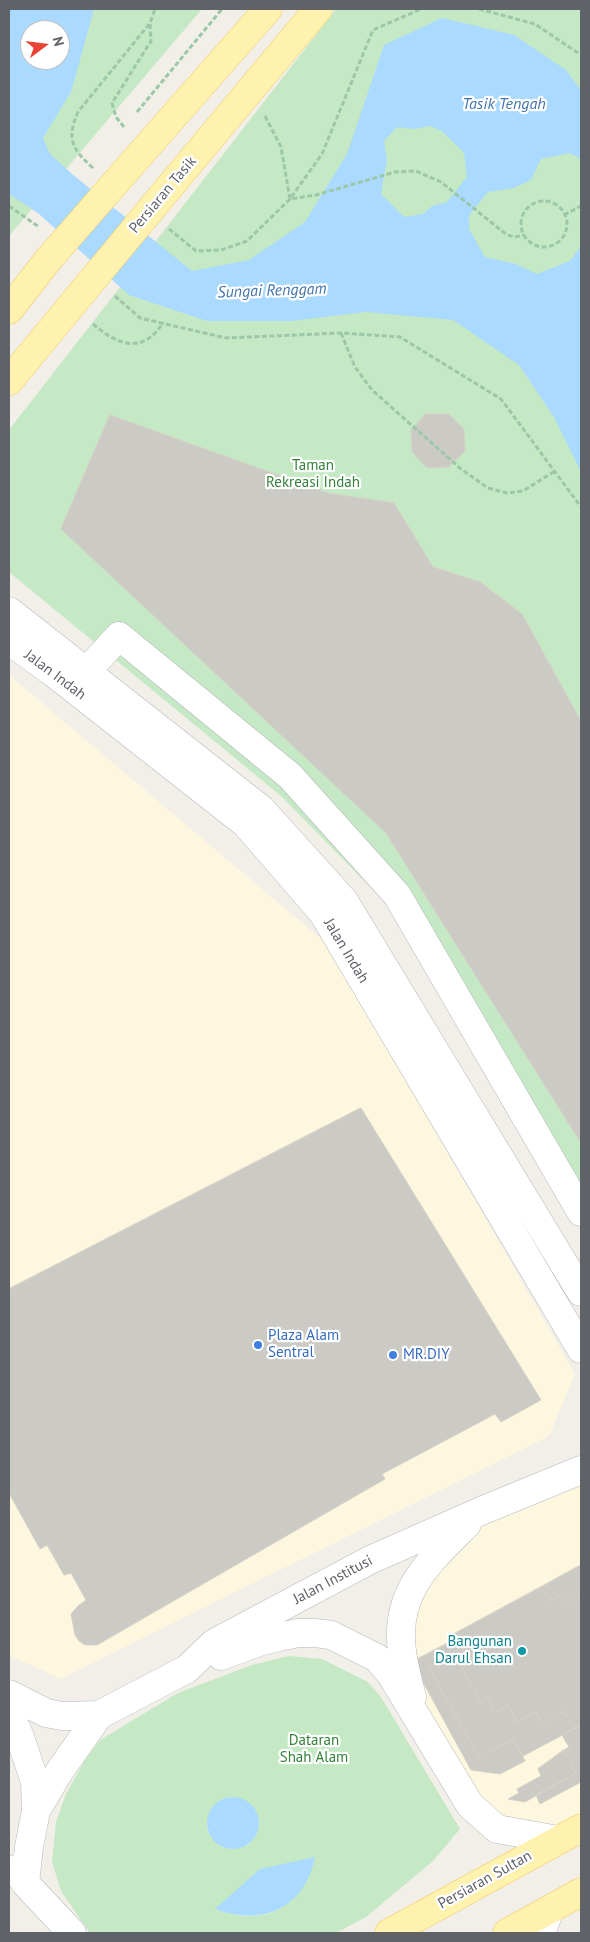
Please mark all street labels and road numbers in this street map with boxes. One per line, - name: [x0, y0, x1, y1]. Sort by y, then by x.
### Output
- street label: Persiaran Tasik: [126, 153, 200, 237]
- street label: Jalan Indah: [21, 646, 89, 704]
- street label: Jalan Indah: [320, 915, 372, 987]
- street label: Jalan Institusi: [290, 1552, 376, 1608]
- street label: Persiaran Sultan: [435, 1847, 535, 1913]

